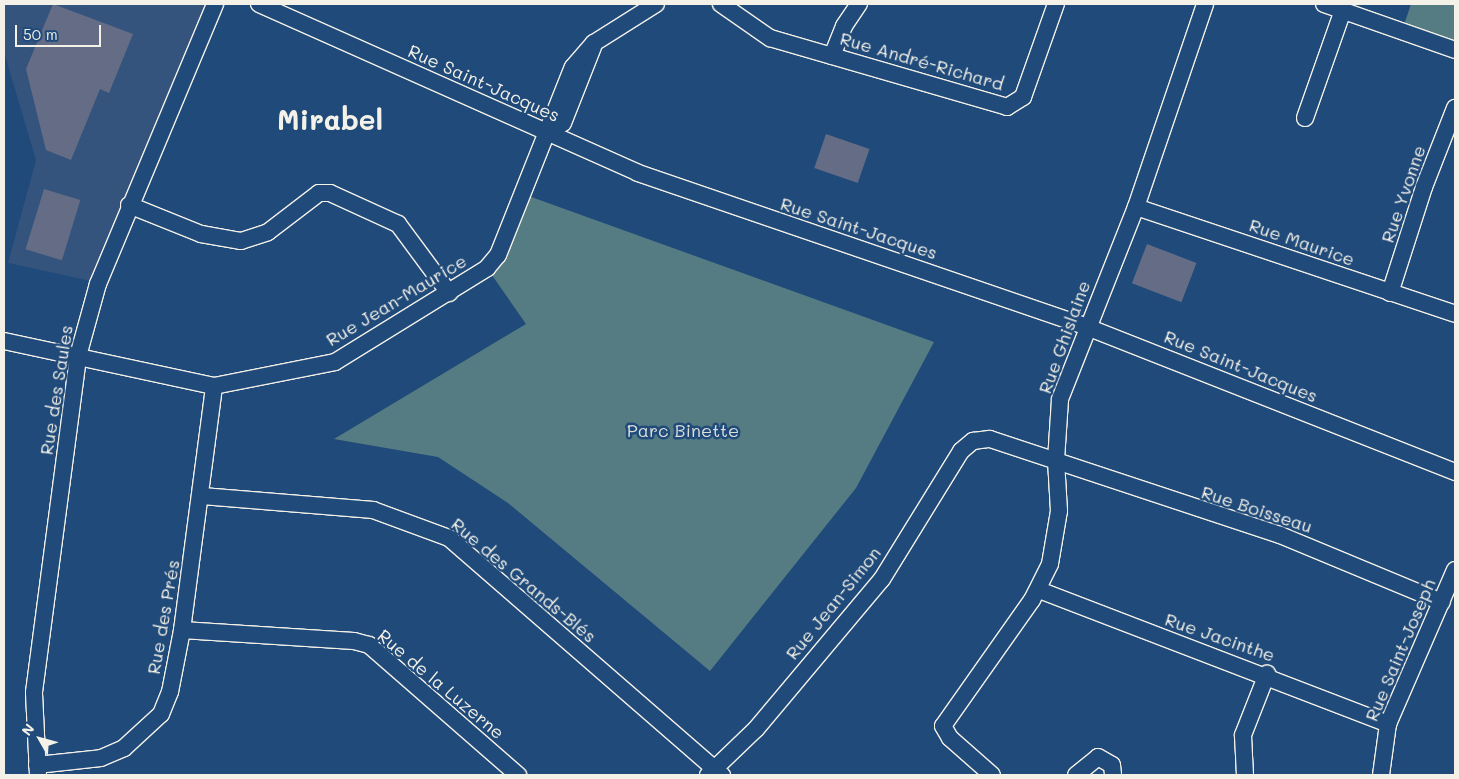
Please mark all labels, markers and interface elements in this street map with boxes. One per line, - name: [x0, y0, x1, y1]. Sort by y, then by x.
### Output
- scale bar: [18, 15, 104, 47]
- text: 50 m: [23, 24, 58, 44]
- street label: Rue André-Richard: [838, 27, 1006, 95]
- street label: Rue Saint-Jacques: [405, 40, 563, 126]
- district label: Mirabel: [277, 102, 383, 136]
- street label: Rue Yvonne: [1376, 143, 1430, 245]
- street label: Rue Saint-Jacques: [778, 192, 940, 264]
- street label: Rue Maurice: [1246, 214, 1358, 270]
- street label: Rue Jean-Maurice: [322, 250, 470, 350]
- street label: Rue Ghislaine: [1034, 278, 1094, 396]
- street label: Rue des Saules: [35, 324, 77, 456]
- street label: Rue Saint-Jacques: [1161, 325, 1321, 407]
- park label: Parc Binette: [627, 419, 739, 441]
- street label: Rue Boisseau: [1199, 481, 1315, 537]
- street label: Rue des Grands-Blés: [447, 513, 601, 647]
- street label: Rue Jean-Simon: [781, 542, 885, 664]
- street label: Rue des Prés: [142, 558, 184, 676]
- street label: Rue Saint-Joseph: [1360, 576, 1440, 724]
- street label: Rue Jacinthe: [1162, 608, 1278, 666]
- street label: Rue de la Luzerne: [373, 625, 509, 743]
- north arrow: [15, 714, 65, 764]
- text: N: [17, 719, 39, 740]

